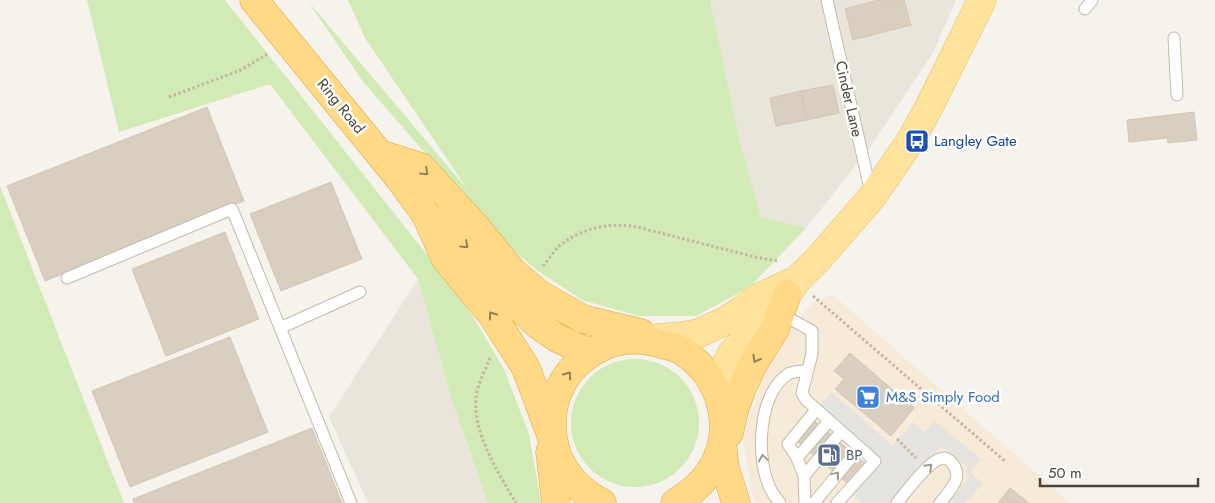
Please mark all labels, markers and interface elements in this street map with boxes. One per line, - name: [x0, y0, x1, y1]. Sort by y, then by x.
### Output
- street label: Cinder Lane: [830, 59, 868, 140]
- street label: Ring Road: [312, 74, 370, 138]
- bus stop icon: Langley Gate: [904, 128, 930, 154]
- place label: Langley Gate: [934, 130, 1017, 152]
- one-way arrow: [419, 167, 428, 176]
- one-way arrow: [459, 239, 468, 248]
- one-way arrow: [489, 311, 498, 321]
- one-way arrow: [753, 354, 763, 363]
- one-way arrow: [562, 372, 571, 381]
- supermarket icon: M&S Simply Food: [855, 384, 881, 410]
- place label: M&S Simply Food: [886, 386, 1000, 408]
- fuel station icon: BP: [816, 442, 842, 468]
- place label: BP: [846, 444, 863, 466]
- one-way arrow: [758, 454, 769, 462]
- scale bar: [1040, 456, 1198, 488]
- text: 50 m: [1048, 462, 1082, 484]
- one-way arrow: [924, 464, 933, 473]
- one-way arrow: [831, 472, 839, 481]

